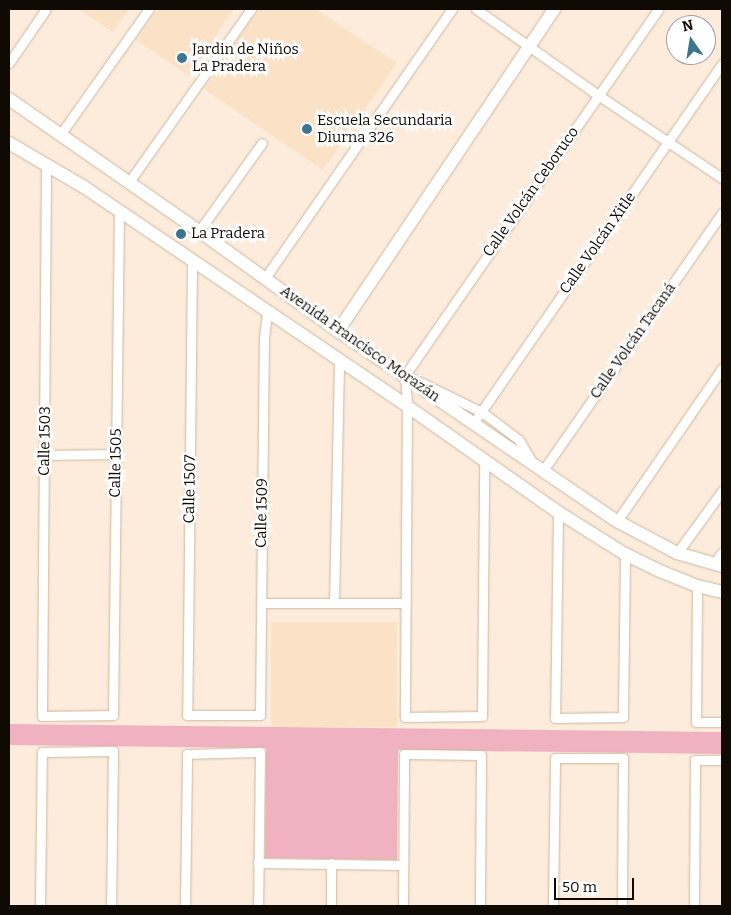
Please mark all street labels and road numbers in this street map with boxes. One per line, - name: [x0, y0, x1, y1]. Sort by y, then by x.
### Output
- street label: Calle Volcán Ceboruco: [479, 124, 583, 260]
- street label: Calle Volcán Xitle: [556, 189, 640, 297]
- street label: Calle Volcán Tacaná: [586, 280, 680, 402]
- street label: Avenida Francisco Morazán: [277, 282, 443, 406]
- street label: Calle 1503: [35, 406, 55, 476]
- street label: Calle 1505: [106, 428, 126, 498]
- street label: Calle 1507: [180, 455, 200, 523]
- street label: Calle 1509: [252, 478, 272, 548]

